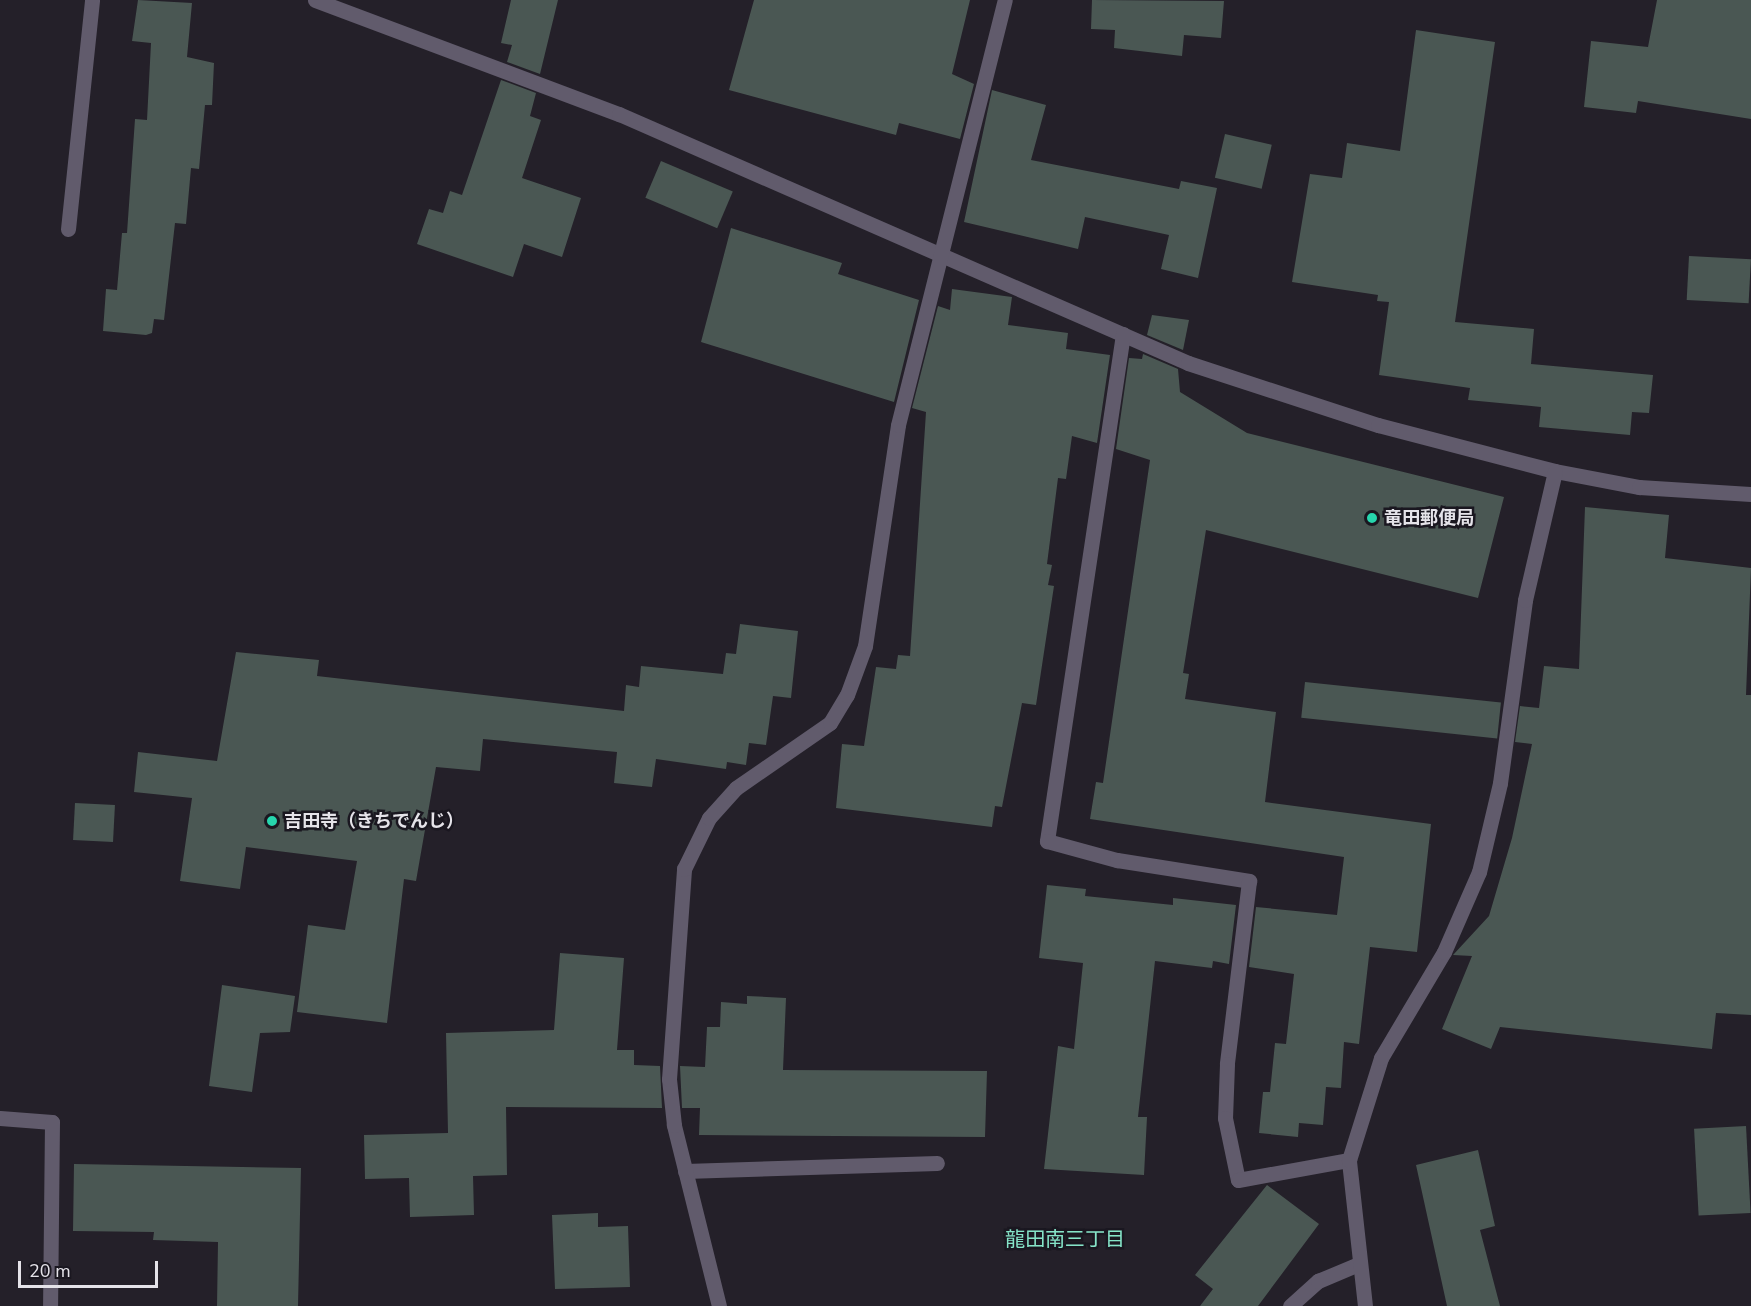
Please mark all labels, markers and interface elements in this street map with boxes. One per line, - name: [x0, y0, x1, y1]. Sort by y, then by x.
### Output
- place label: 竜田郵便局: [1384, 507, 1474, 529]
- marker: 竜田郵便局: [1365, 511, 1379, 525]
- place label: 吉田寺（きちでんじ）: [284, 810, 464, 832]
- marker: 吉田寺（きちでんじ）: [265, 814, 279, 828]
- district label: 龍田南三丁目: [1005, 1227, 1125, 1251]
- scale bar: [21, 1249, 160, 1287]
- text: 20 m: [29, 1259, 71, 1283]

